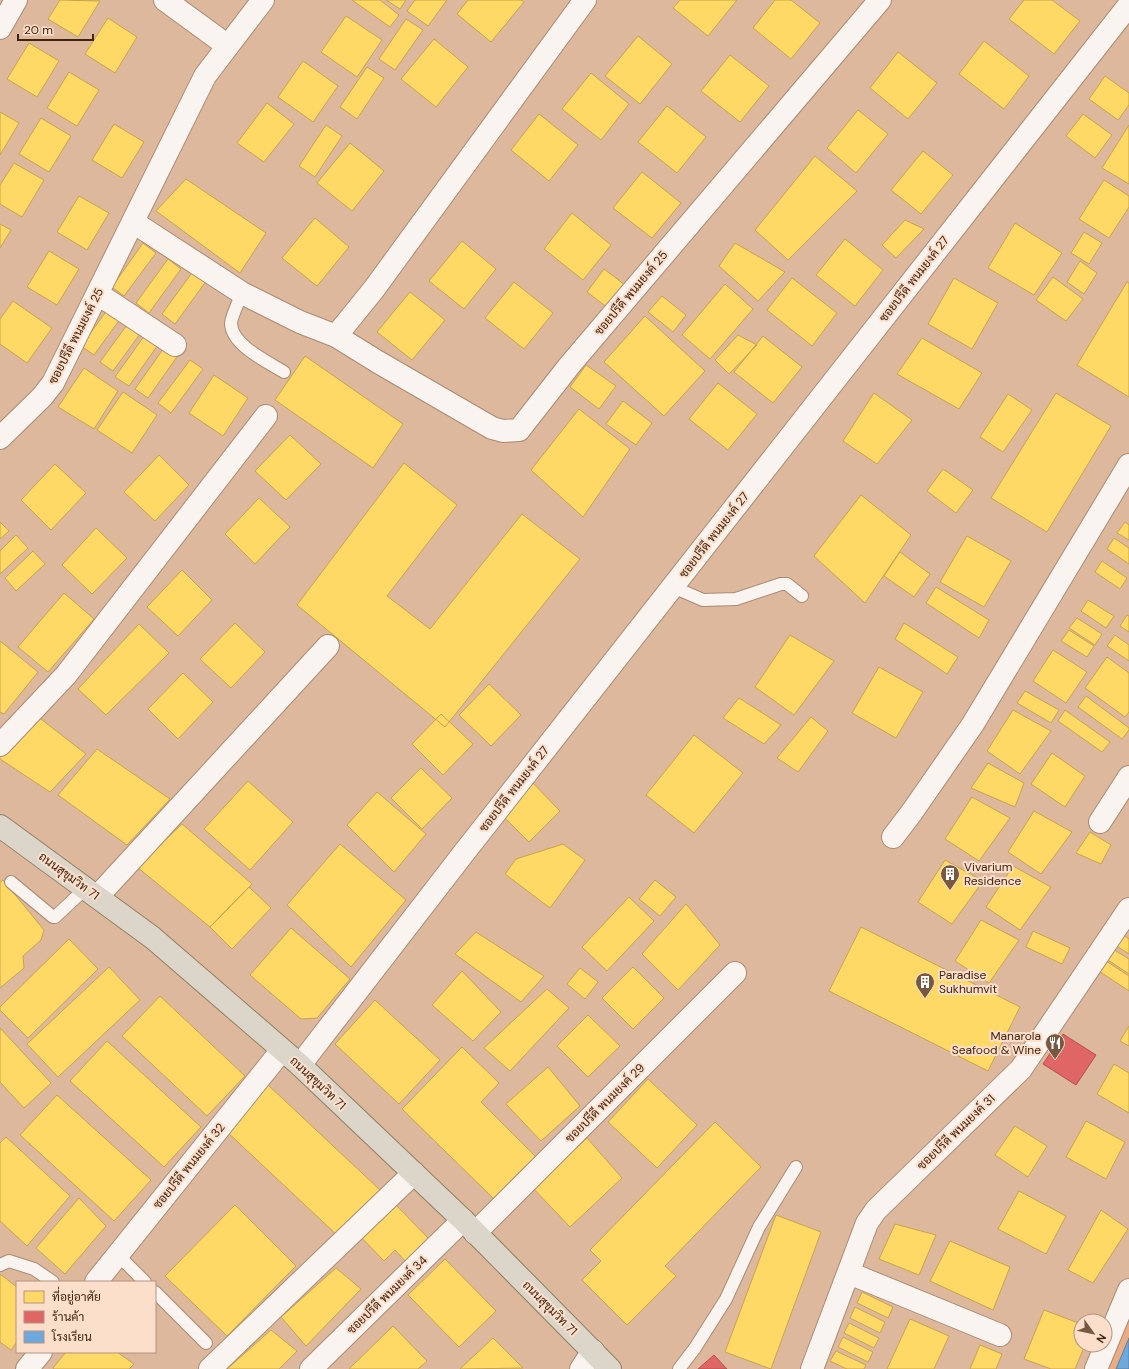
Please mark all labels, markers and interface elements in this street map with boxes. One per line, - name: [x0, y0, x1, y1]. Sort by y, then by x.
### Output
- scale bar: [18, 16, 93, 42]
- text: 20 m: [24, 22, 53, 38]
- street label: ซอยปรีดี พนมยงค์ 27: [875, 233, 953, 325]
- street label: ซอยปรีดี พนมยงค์ 25: [591, 247, 671, 339]
- street label: ซอยปรีดี พนมยงค์ 25: [45, 285, 107, 387]
- street label: ซอยปรีดี พนมยงค์ 27: [675, 489, 753, 581]
- street label: ซอยปรีดี พนมยงค์ 27: [475, 743, 553, 835]
- street label: ถนนสุขุมวิท 71: [35, 849, 102, 904]
- place label: Vivarium Residence: [964, 859, 1022, 889]
- building icon: Vivarium Residence: [939, 863, 961, 891]
- place label: Paradise Sukhumvit: [939, 967, 997, 997]
- building icon: Paradise Sukhumvit: [914, 971, 936, 999]
- place label: Manarola Seafood & Wine: [952, 1028, 1041, 1058]
- restaurant icon: Manarola Seafood & Wine: [1044, 1032, 1066, 1060]
- street label: ถนนสุขุมวิท 71: [286, 1053, 349, 1114]
- street label: ซอยปรีดี พนมยงค์ 29: [562, 1060, 648, 1146]
- street label: ซอยปรีดี พนมยงค์ 31: [914, 1091, 998, 1173]
- street label: ซอยปรีดี พนมยงค์ 32: [150, 1120, 229, 1212]
- street label: ซอยปรีดี พนมยงค์ 34: [343, 1252, 431, 1338]
- street label: ถนนสุขุมวิท 71: [518, 1277, 581, 1340]
- legend: [16, 1281, 156, 1353]
- text: ที่อยู่อาศัย: [52, 1286, 101, 1305]
- text: ร้านค้า: [52, 1309, 84, 1325]
- north arrow: [1073, 1313, 1113, 1353]
- text: โรงเรียน: [51, 1329, 92, 1345]
- text: N: [1093, 1331, 1109, 1346]

